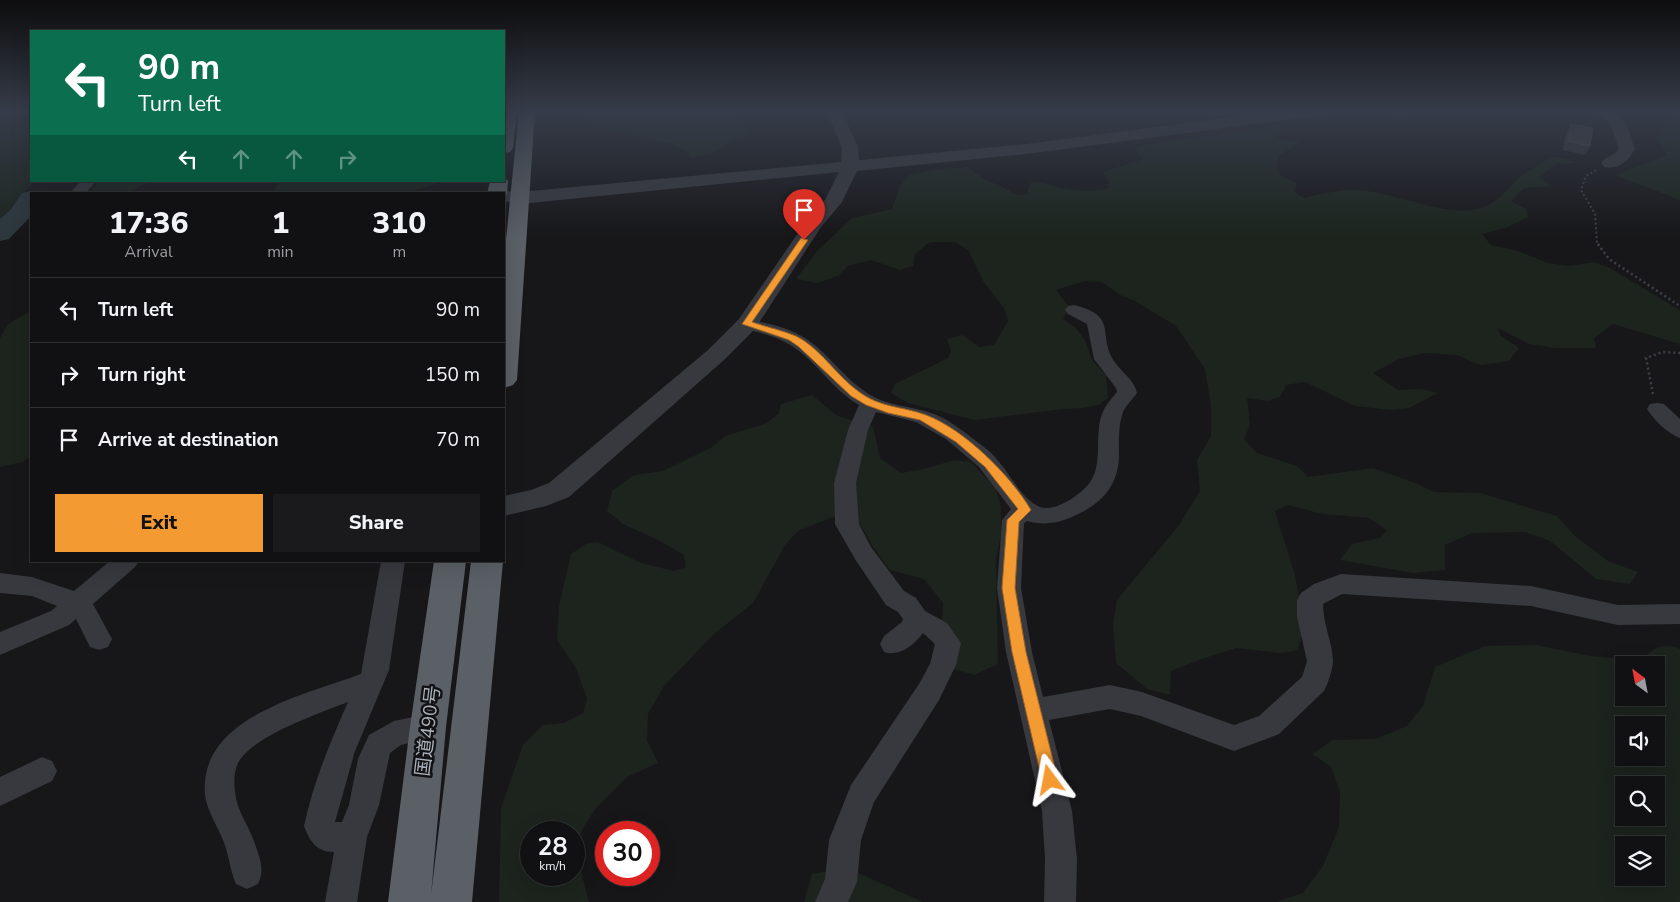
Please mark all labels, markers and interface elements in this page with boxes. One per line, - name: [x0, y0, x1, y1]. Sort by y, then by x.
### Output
- text: 90 m: [138, 44, 220, 91]
- icon: left: [55, 50, 120, 115]
- text: Turn left: [138, 89, 221, 119]
- icon: left: [174, 145, 202, 173]
- icon: ahead: [227, 145, 255, 173]
- icon: ahead: [280, 145, 308, 173]
- icon: right: [333, 145, 361, 173]
- pin: [783, 189, 825, 240]
- icon: arrive: [790, 196, 818, 224]
- text: 17:36: [109, 203, 188, 244]
- text: 1: [271, 203, 289, 244]
- text: 310: [372, 203, 426, 244]
- text: Arrival: [125, 241, 173, 263]
- text: min: [267, 241, 294, 263]
- text: m: [392, 241, 406, 263]
- icon: left: [55, 296, 83, 324]
- text: Turn left: [98, 297, 173, 323]
- text: 90 m: [436, 297, 480, 323]
- icon: right: [55, 361, 83, 389]
- text: Turn right: [98, 362, 185, 388]
- text: 150 m: [425, 362, 480, 388]
- icon: arrive: [55, 426, 83, 454]
- text: Arrive at destination: [98, 427, 279, 453]
- text: 70 m: [436, 427, 480, 453]
- button: Exit: [55, 494, 263, 552]
- button: Share: [273, 494, 480, 552]
- north arrow: [1615, 656, 1665, 706]
- map controls: [1615, 656, 1665, 886]
- street label: 国道490号: [410, 684, 446, 778]
- button: sound: [1615, 716, 1665, 766]
- position arrow: [1023, 753, 1075, 805]
- button: search: [1615, 776, 1665, 826]
- speed limit sign: 30: [595, 821, 660, 886]
- text: 28: [537, 830, 568, 864]
- button: layers: [1615, 836, 1665, 886]
- text: km/h: [539, 858, 566, 874]

